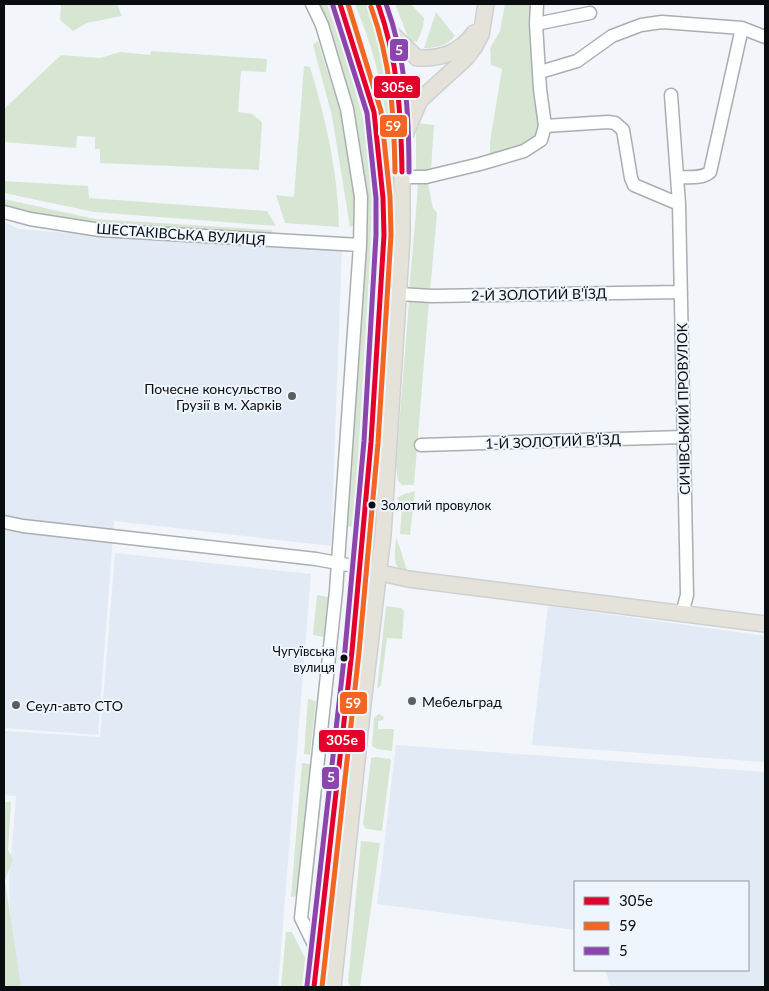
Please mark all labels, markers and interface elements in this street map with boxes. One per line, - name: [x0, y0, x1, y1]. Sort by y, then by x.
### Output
- line badge: 5: [389, 38, 409, 62]
- text: 5: [395, 41, 403, 58]
- line badge: 305e: [373, 75, 421, 99]
- text: 305e: [381, 78, 413, 95]
- line badge: 59: [379, 114, 408, 138]
- text: 59: [385, 117, 401, 134]
- street label: ШЕСТАКІВСЬКА ВУЛИЦЯ: [96, 220, 266, 248]
- street label: 2-Й ЗОЛОТИЙ В’ЇЗД: [471, 284, 607, 304]
- street label: СИЧІВСЬКИЙ ПРОВУЛОК: [673, 322, 693, 495]
- place label: Почесне консульство Грузії в м. Харків: [144, 380, 282, 413]
- marker: Почесне консульство Грузії в м. Харків: [286, 390, 298, 402]
- street label: 1-Й ЗОЛОТИЙ В’ЇЗД: [485, 430, 621, 452]
- place label: Золотий провулок: [381, 497, 491, 513]
- marker: Золотий провулок: [367, 500, 377, 510]
- place label: Чугуївська вулиця: [273, 643, 335, 675]
- marker: Чугуївська вулиця: [339, 653, 349, 663]
- line badge: 59: [339, 691, 368, 715]
- place label: Мебельград: [422, 693, 502, 710]
- text: 59: [345, 694, 361, 711]
- marker: Мебельград: [406, 695, 418, 707]
- place label: Сеул-авто СТО: [26, 697, 123, 714]
- marker: Сеул-авто СТО: [10, 699, 22, 711]
- line badge: 305e: [318, 729, 366, 753]
- text: 305e: [326, 731, 358, 748]
- line badge: 5: [321, 766, 340, 790]
- text: 5: [327, 768, 335, 785]
- legend: [574, 881, 749, 971]
- text: 305e: [619, 891, 653, 909]
- text: 59: [619, 916, 636, 934]
- text: 5: [619, 941, 628, 959]

